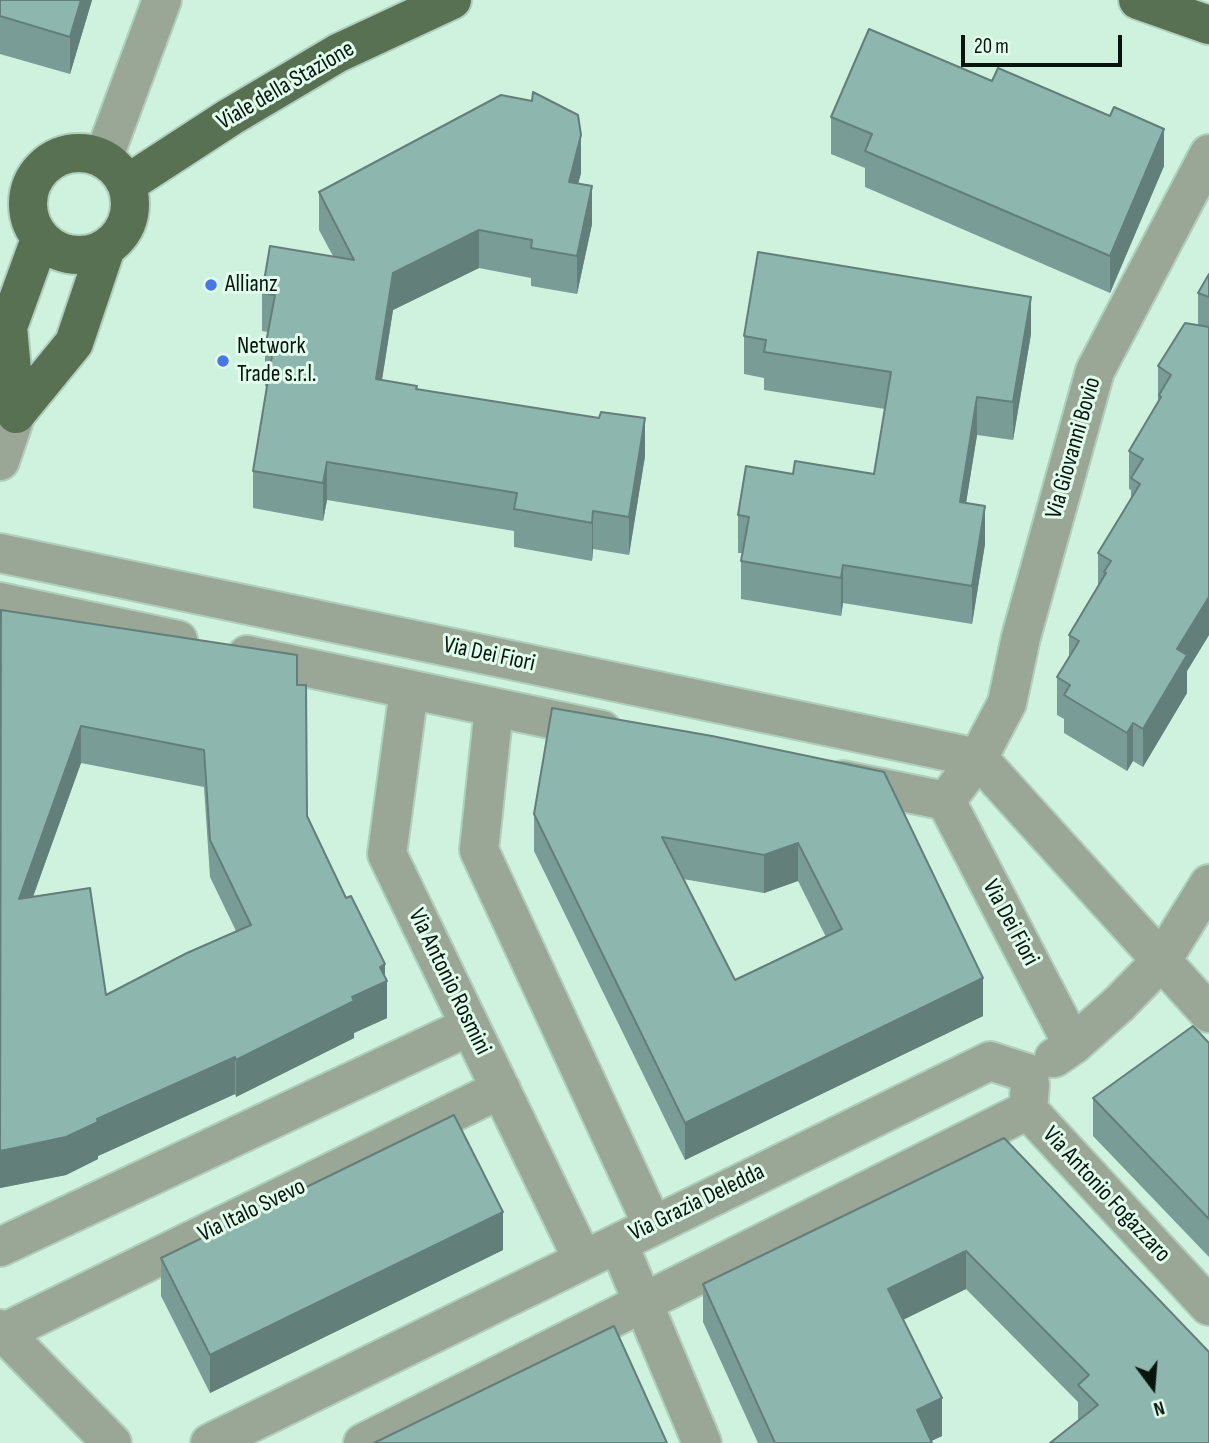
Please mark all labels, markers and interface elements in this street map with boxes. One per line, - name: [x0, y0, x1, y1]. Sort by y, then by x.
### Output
- scale bar: [964, 21, 1125, 65]
- text: 20 m: [974, 34, 1009, 59]
- street label: Viale della Stazione: [212, 35, 360, 137]
- place label: Allianz: [225, 271, 278, 299]
- marker: Allianz: [203, 277, 219, 293]
- place label: Network Trade s.r.l.: [237, 333, 316, 389]
- marker: Network Trade s.r.l.: [215, 353, 231, 369]
- street label: Via Giovanni Bovio: [1040, 374, 1108, 522]
- street label: Via Dei Fiori: [440, 631, 538, 679]
- street label: Via Dei Fiori: [975, 875, 1045, 971]
- street label: Via Antonio Rosmini: [401, 904, 497, 1060]
- street label: Via Antonio Fogazzaro: [1036, 1121, 1176, 1269]
- street label: Via Grazia Deledda: [625, 1158, 769, 1248]
- street label: Via Italo Svevo: [194, 1173, 310, 1249]
- north arrow: [1118, 1352, 1188, 1422]
- text: N: [1151, 1395, 1167, 1420]

